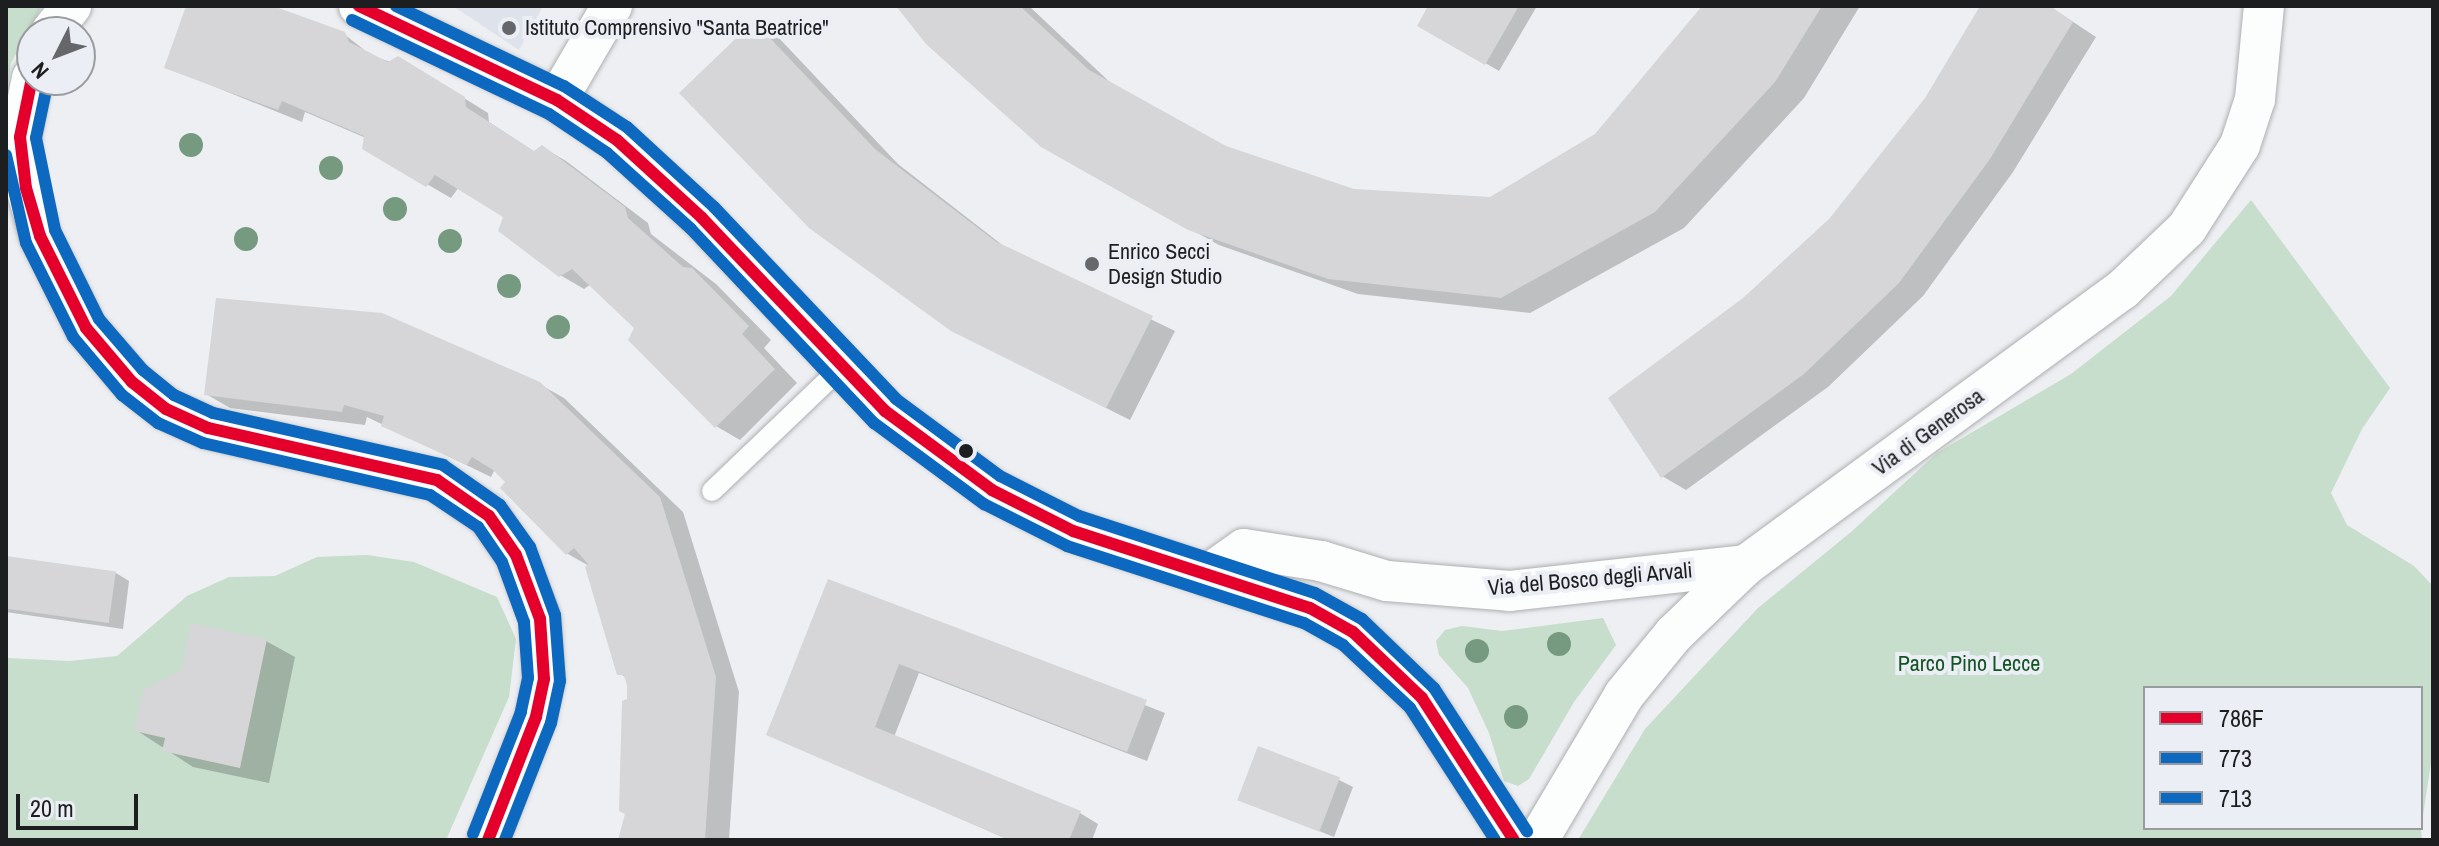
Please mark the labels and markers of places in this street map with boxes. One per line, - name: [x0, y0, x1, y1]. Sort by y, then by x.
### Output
- place label: Istituto Comprensivo "Santa Beatrice": [525, 15, 829, 41]
- marker: Istituto Comprensivo "Santa Beatrice": [500, 19, 518, 37]
- place label: Enrico Secci Design Studio: [1108, 238, 1222, 290]
- marker: Enrico Secci Design Studio: [1083, 255, 1101, 273]
- unlabelled marker: [958, 443, 974, 459]

